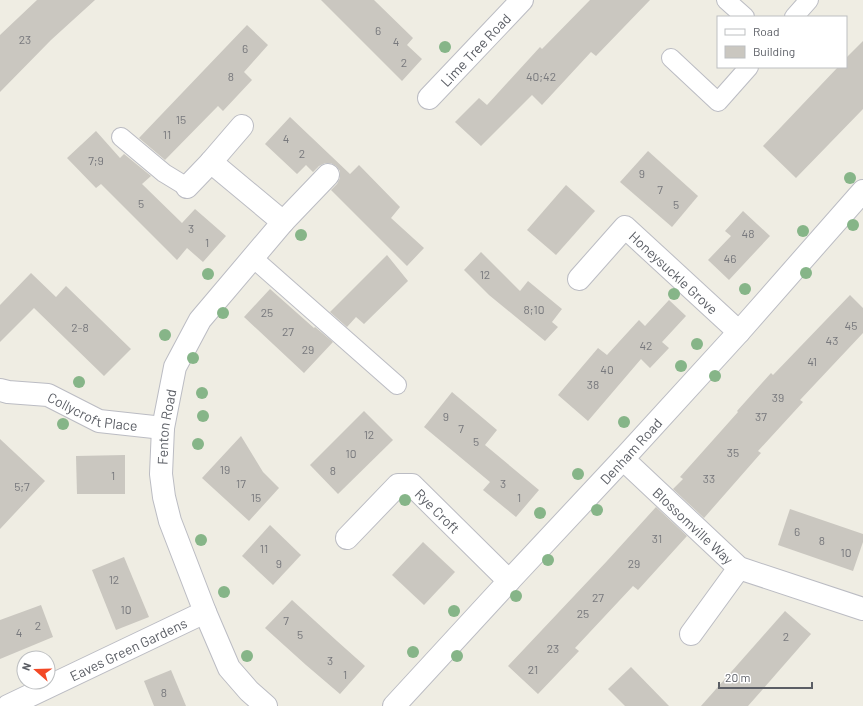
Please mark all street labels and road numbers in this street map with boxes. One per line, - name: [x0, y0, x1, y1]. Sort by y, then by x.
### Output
- street label: Lime Tree Road: [436, 9, 514, 89]
- street label: Honeysuckle Grove: [626, 227, 722, 317]
- street label: Collycroft Place: [45, 388, 139, 434]
- street label: Fenton Road: [153, 388, 179, 465]
- street label: Denham Road: [596, 414, 665, 487]
- street label: Blossomville Way: [650, 484, 738, 568]
- street label: Rye Croft: [412, 485, 464, 536]
- street label: Eaves Green Gardens: [67, 613, 190, 684]

